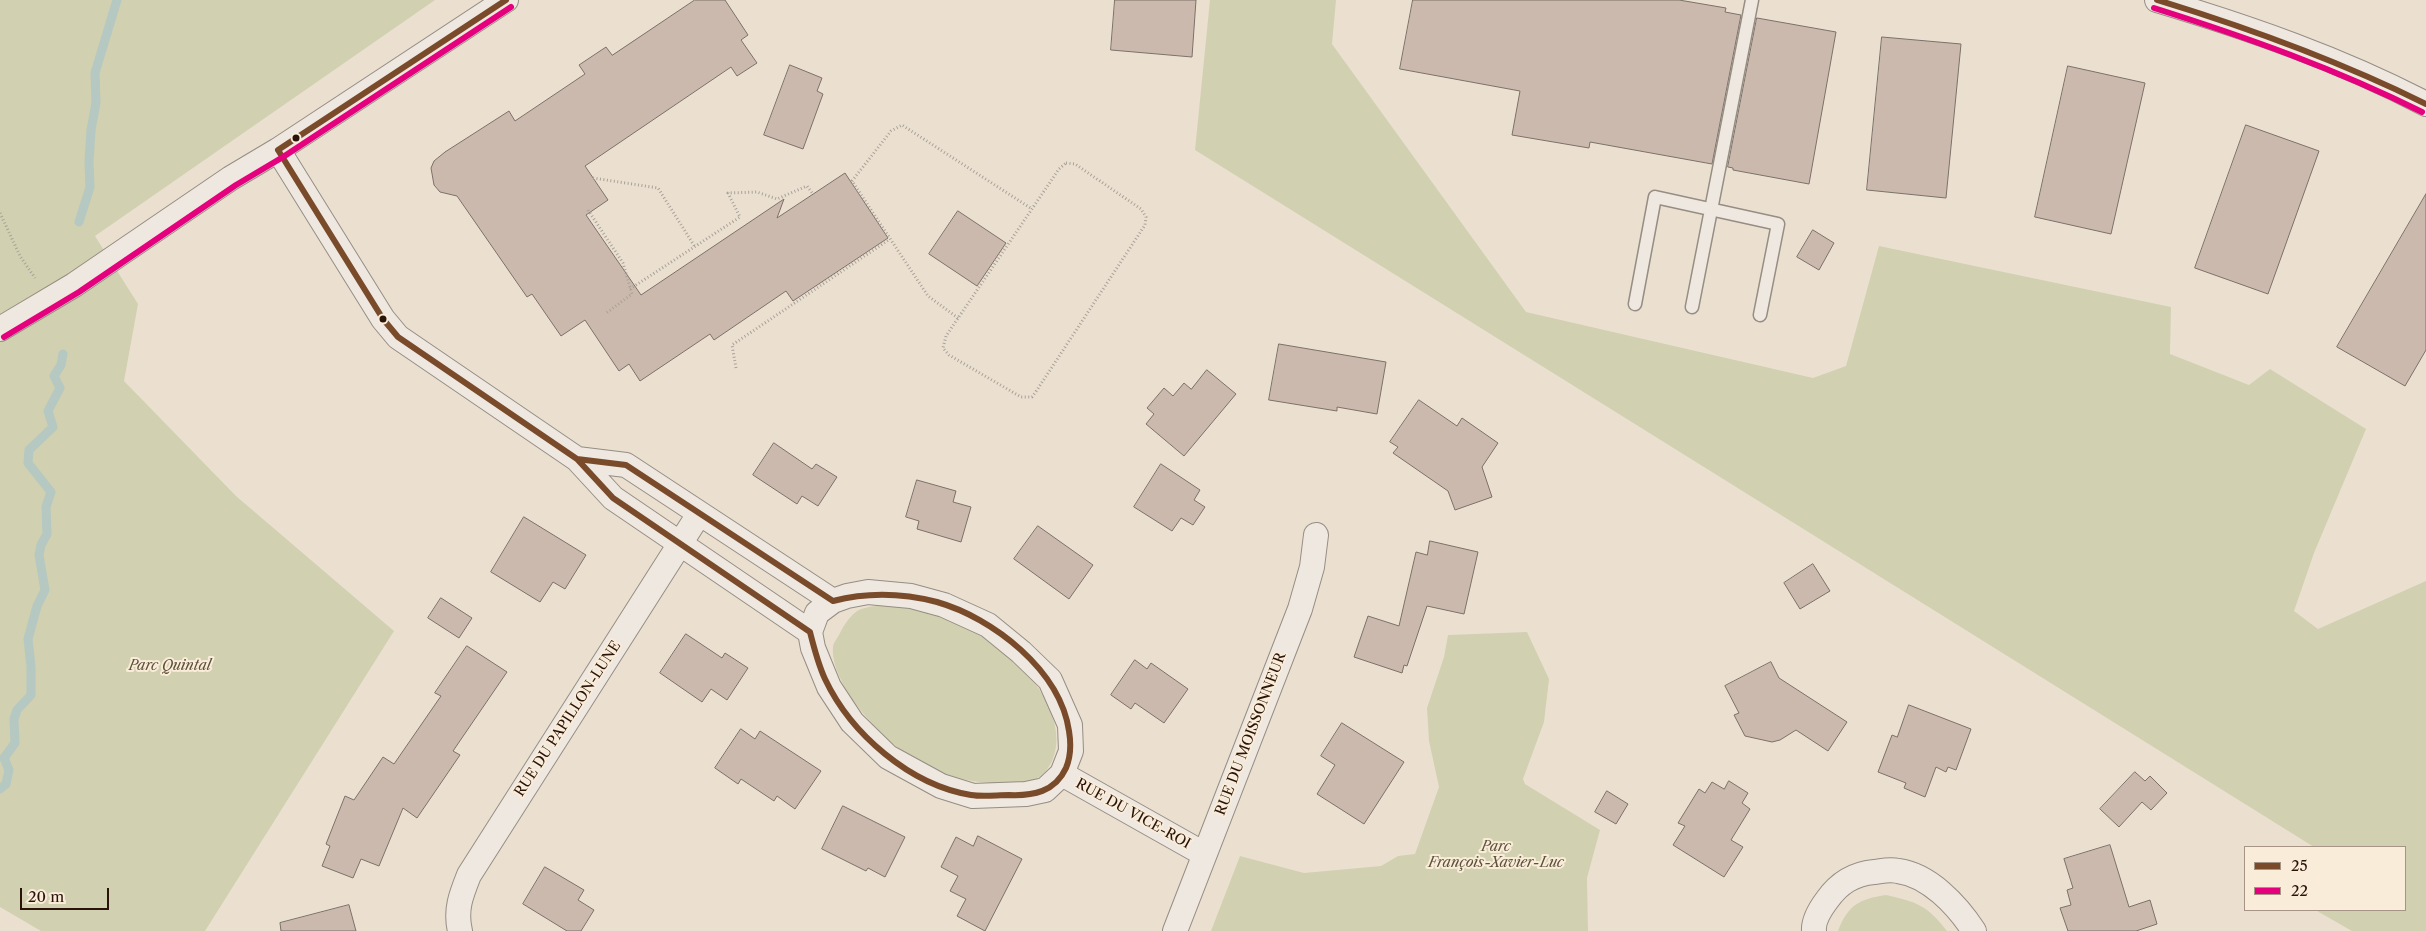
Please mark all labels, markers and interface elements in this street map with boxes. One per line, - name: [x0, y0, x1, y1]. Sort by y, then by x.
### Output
- unlabelled marker: [291, 133, 301, 143]
- unlabelled marker: [378, 314, 388, 324]
- street label: RUE DU PAPILLON-LUNE: [511, 638, 625, 800]
- street label: RUE DU MOISSONNEUR: [1212, 650, 1290, 818]
- park label: Parc Quintal: [129, 658, 211, 674]
- street label: RUE DU VICE-ROI: [1073, 775, 1193, 853]
- park label: Parc François-Xavier-Luc: [1428, 839, 1564, 872]
- legend: [2244, 846, 2406, 911]
- text: 25: [2291, 856, 2308, 875]
- scale bar: [22, 878, 111, 910]
- text: 22: [2291, 881, 2308, 900]
- text: 20 m: [28, 887, 64, 906]

